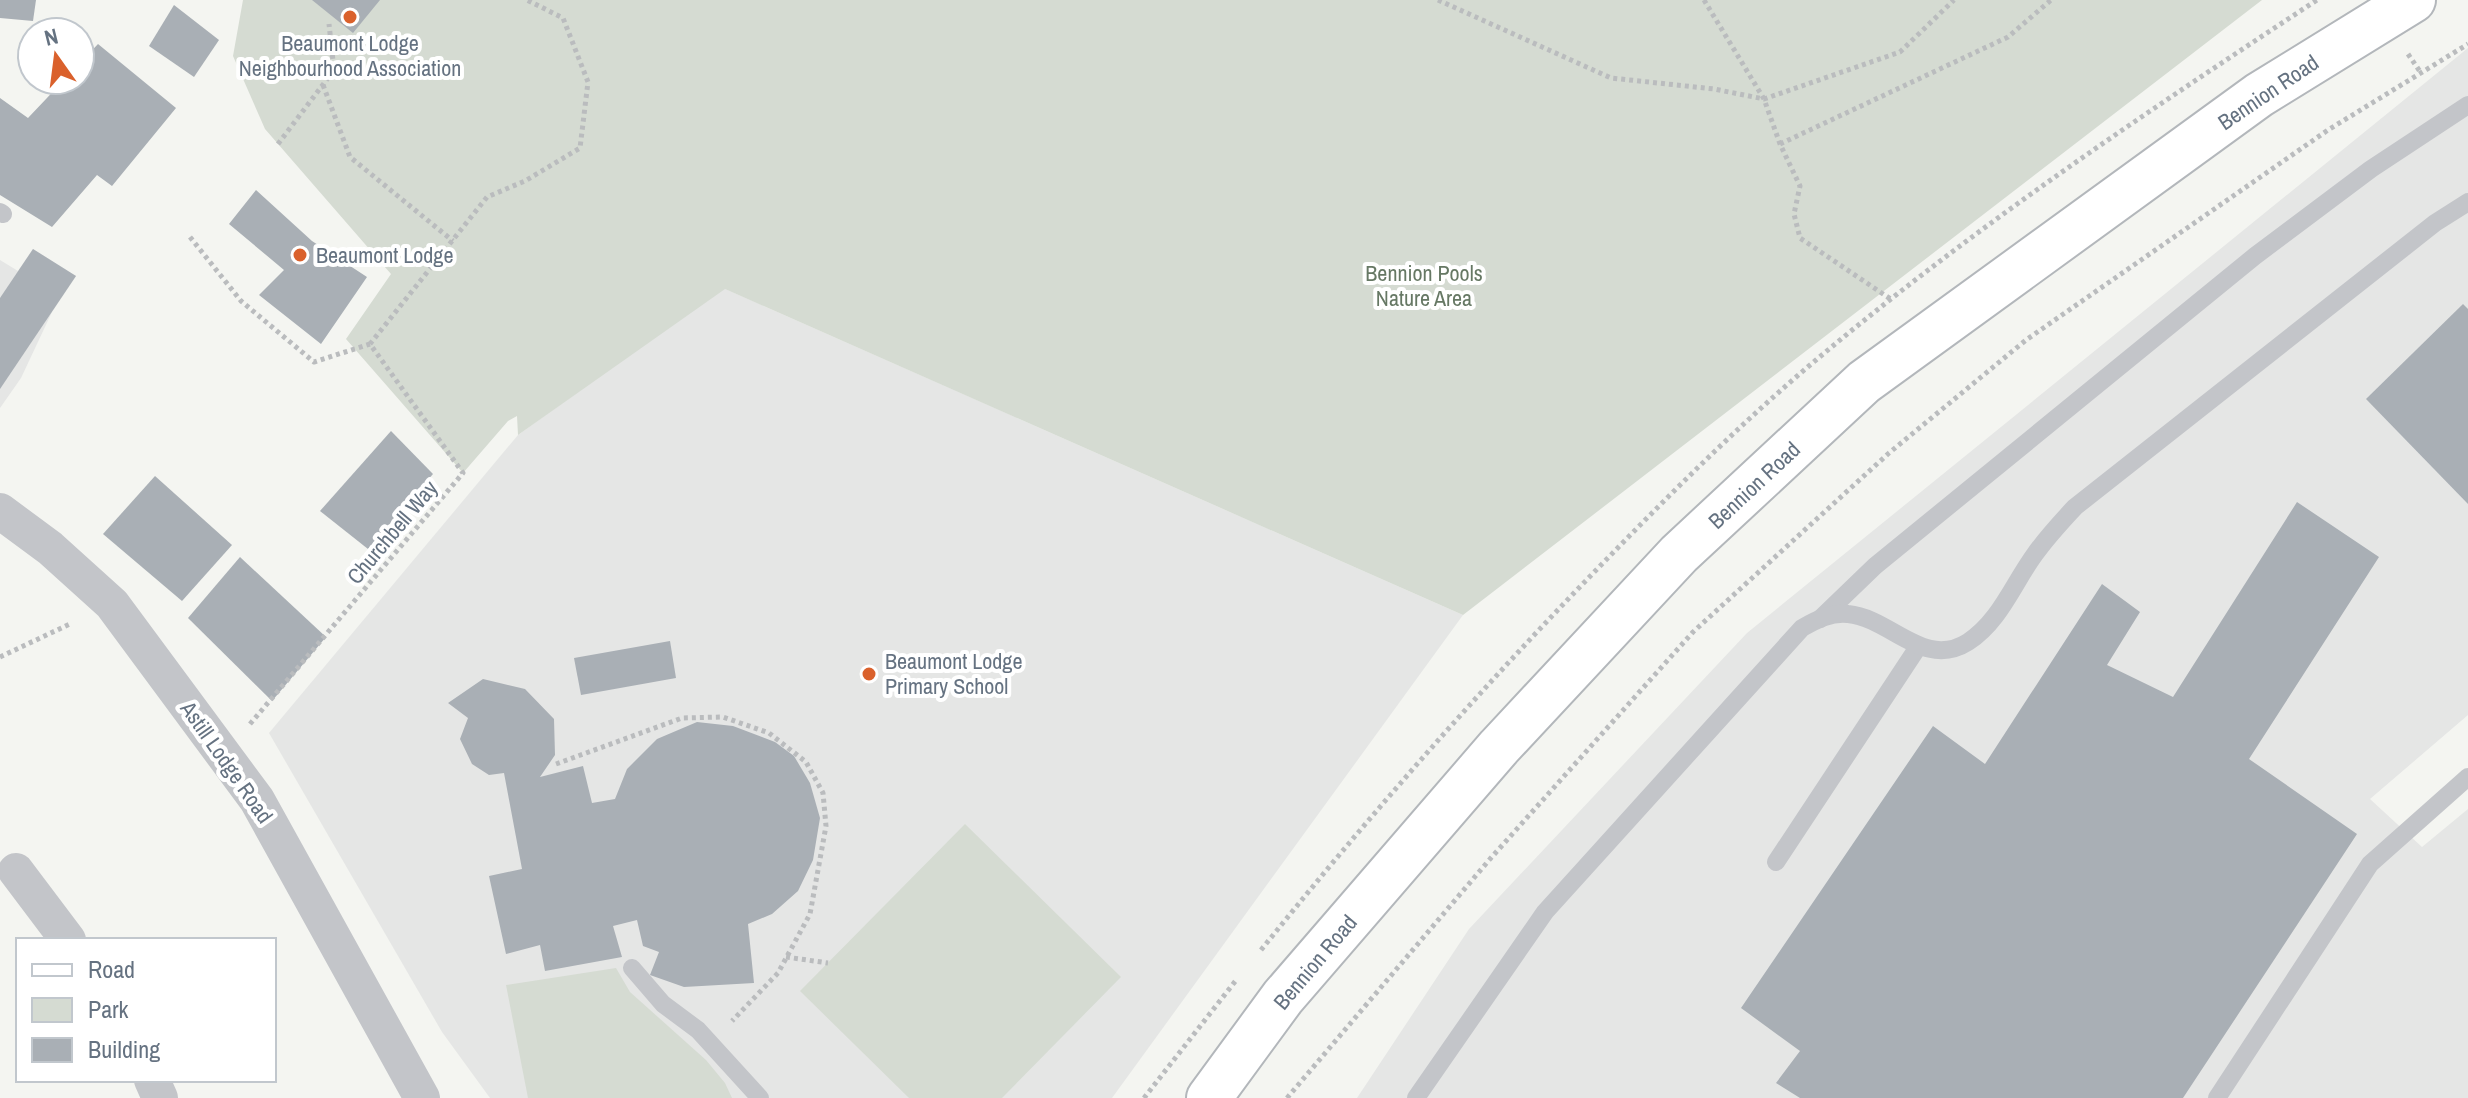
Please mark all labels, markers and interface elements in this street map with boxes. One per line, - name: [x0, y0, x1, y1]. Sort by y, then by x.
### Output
- marker: Beaumont Lodge Neighbourhood Association: [341, 8, 359, 26]
- north arrow: [16, 16, 96, 96]
- text: N: [41, 20, 61, 53]
- place label: Beaumont Lodge Neighbourhood Association: [239, 28, 461, 83]
- street label: Bennion Road: [2212, 47, 2324, 137]
- place label: Beaumont Lodge: [316, 240, 453, 270]
- marker: Beaumont Lodge: [291, 246, 309, 264]
- park label: Bennion Pools Nature Area: [1365, 258, 1483, 313]
- street label: Bennion Road: [1702, 435, 1806, 535]
- street label: Churchbell Way: [340, 474, 444, 590]
- place label: Beaumont Lodge Primary School: [885, 646, 1022, 701]
- marker: Beaumont Lodge Primary School: [860, 665, 878, 683]
- street label: Astill Lodge Road: [173, 694, 280, 829]
- street label: Bennion Road: [1266, 908, 1364, 1016]
- legend: [16, 938, 276, 1082]
- text: Road: [88, 953, 135, 985]
- text: Park: [88, 993, 129, 1025]
- text: Building: [88, 1033, 160, 1065]

